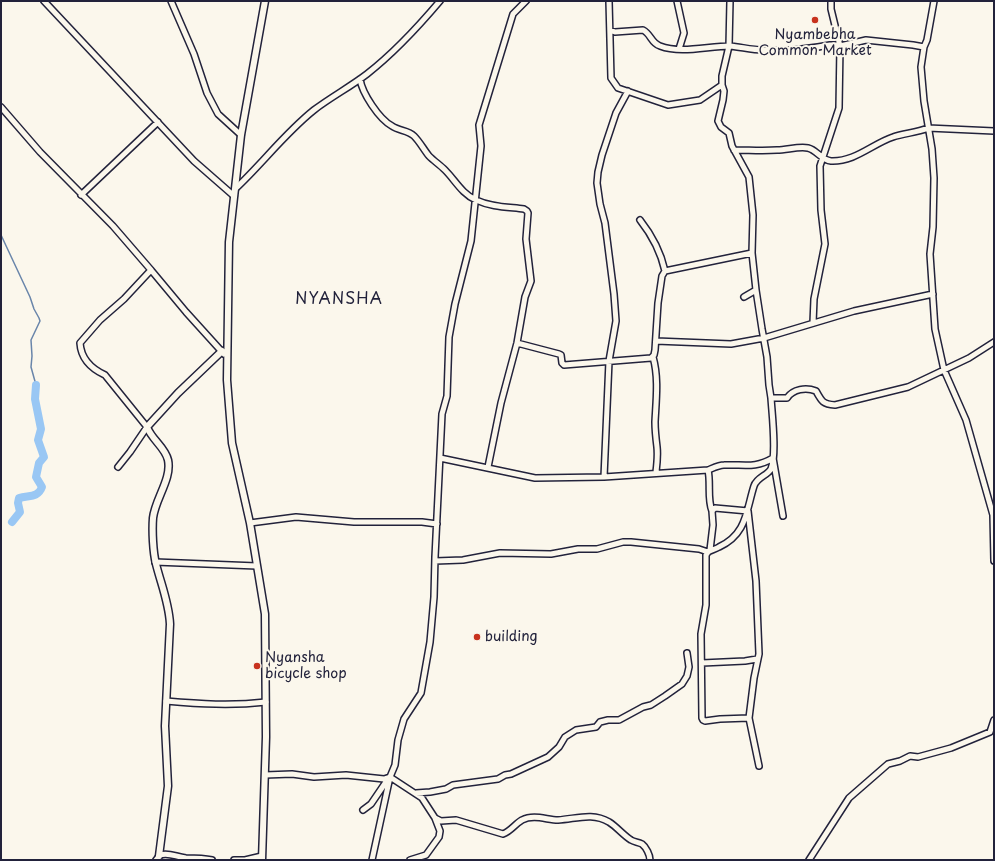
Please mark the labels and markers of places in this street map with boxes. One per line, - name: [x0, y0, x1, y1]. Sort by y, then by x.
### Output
- marker: Nyambebha Common Market: [810, 15, 820, 25]
- place label: Nyambebha Common Market: [758, 27, 872, 60]
- place label: building: [485, 629, 538, 645]
- marker: building: [472, 632, 482, 642]
- place label: Nyansha bicycle shop: [265, 650, 347, 682]
- marker: Nyansha bicycle shop: [252, 661, 262, 671]

